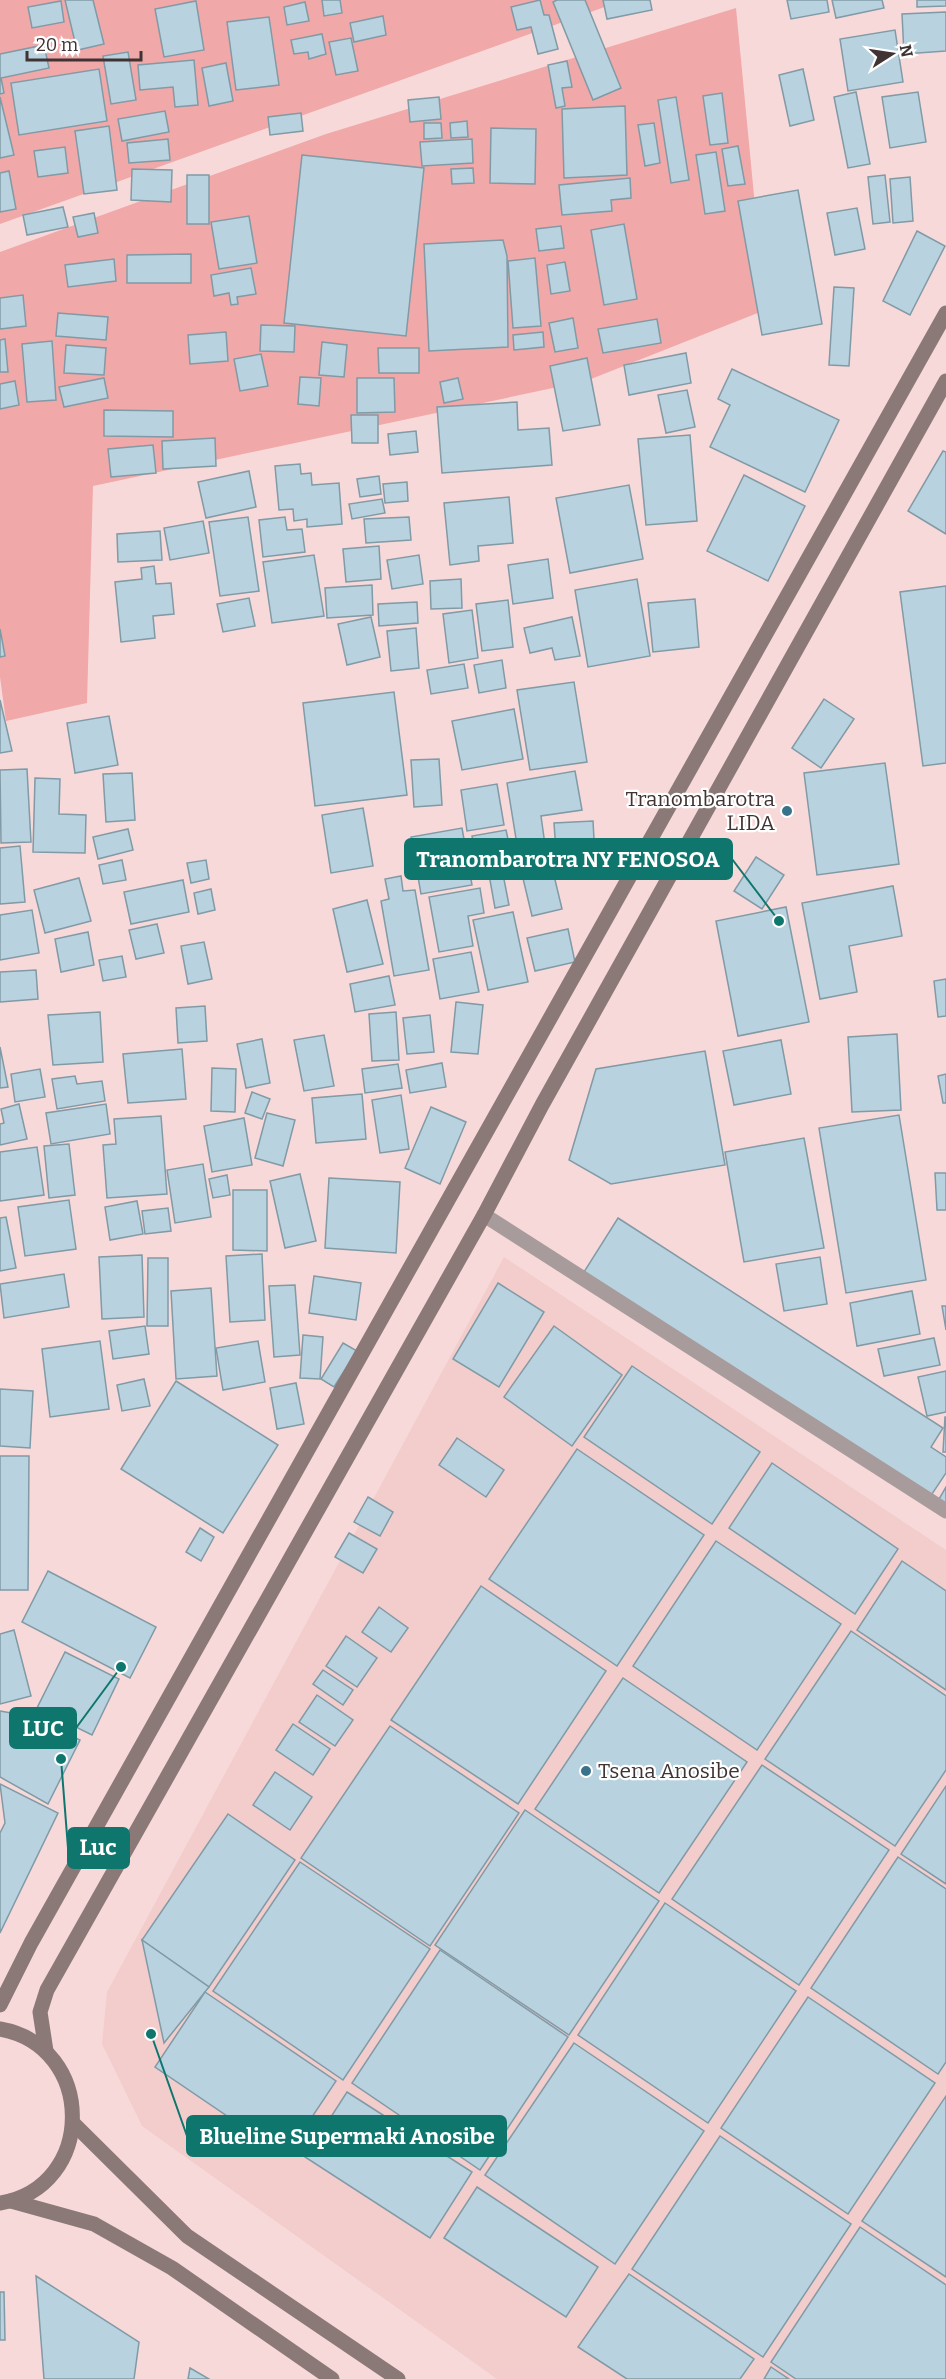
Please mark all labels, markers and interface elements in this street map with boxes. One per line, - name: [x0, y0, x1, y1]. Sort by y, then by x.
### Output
- scale bar: [27, 24, 141, 62]
- north arrow: [862, 24, 922, 84]
- text: 20 m: [36, 34, 78, 56]
- text: N: [896, 43, 917, 59]
- place label: Tranombarotra LIDA: [625, 786, 776, 836]
- marker: Tranombarotra LIDA: [780, 804, 794, 818]
- callout: Tranombarotra NY FENOSOA: [405, 839, 732, 879]
- text: Tranombarotra NY FENOSOA: [416, 846, 720, 873]
- callout: LUC: [10, 1708, 76, 1748]
- text: LUC: [22, 1715, 64, 1742]
- place label: Tsena Anosibe: [598, 1758, 740, 1784]
- marker: Tsena Anosibe: [579, 1764, 593, 1778]
- callout: Luc: [68, 1828, 129, 1868]
- text: Luc: [79, 1834, 117, 1861]
- callout: Blueline Supermaki Anosibe: [187, 2116, 506, 2156]
- text: Blueline Supermaki Anosibe: [199, 2123, 495, 2150]

